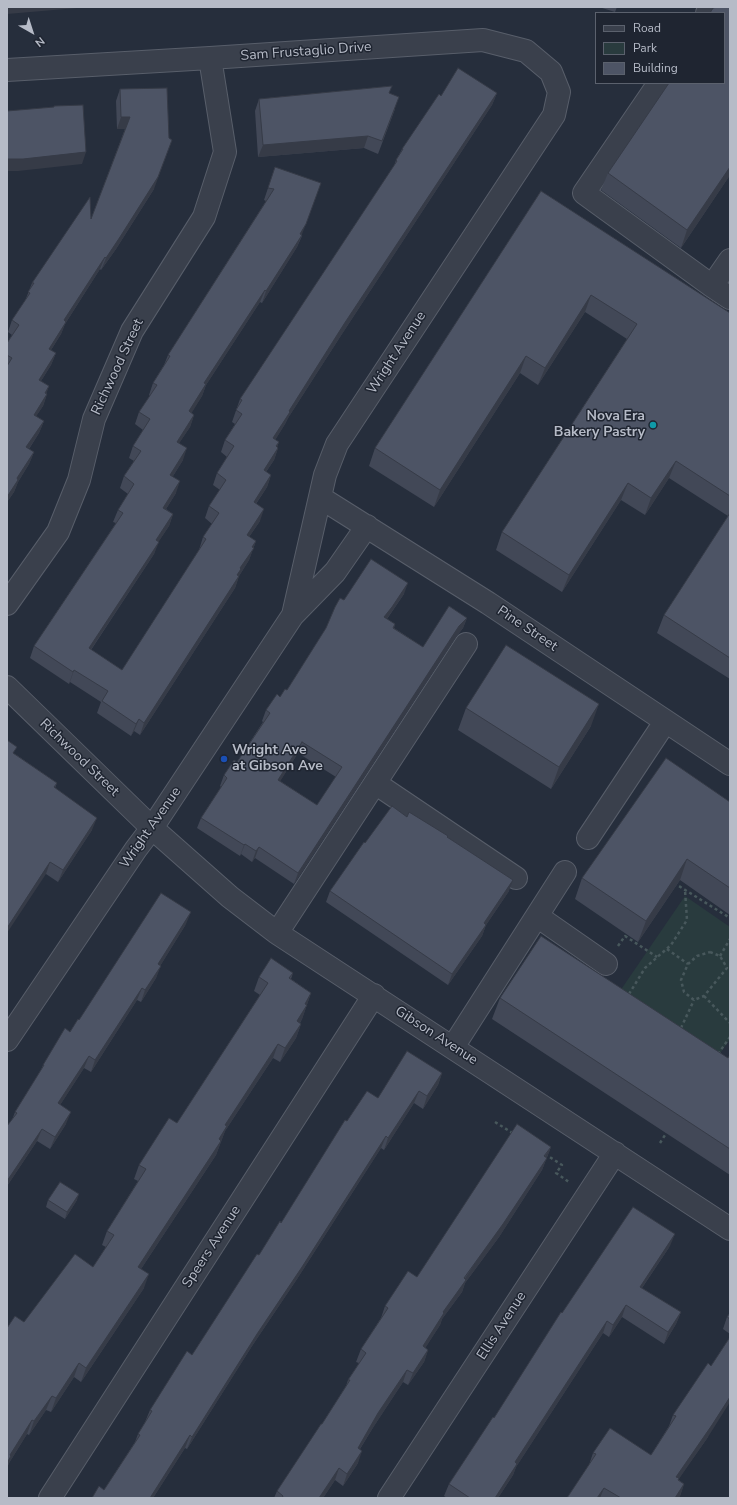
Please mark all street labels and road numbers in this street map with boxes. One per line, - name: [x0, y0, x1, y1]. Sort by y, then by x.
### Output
- street label: Sam Frustaglio Drive: [240, 39, 372, 65]
- street label: Wright Avenue: [364, 309, 430, 397]
- street label: Richwood Street: [88, 316, 148, 418]
- street label: Pine Street: [494, 603, 560, 655]
- street label: Richwood Street: [36, 716, 122, 800]
- street label: Wright Avenue: [117, 784, 185, 872]
- street label: Gibson Avenue: [391, 1003, 481, 1069]
- street label: Speers Avenue: [179, 1203, 245, 1291]
- street label: Ellis Avenue: [474, 1289, 530, 1363]

